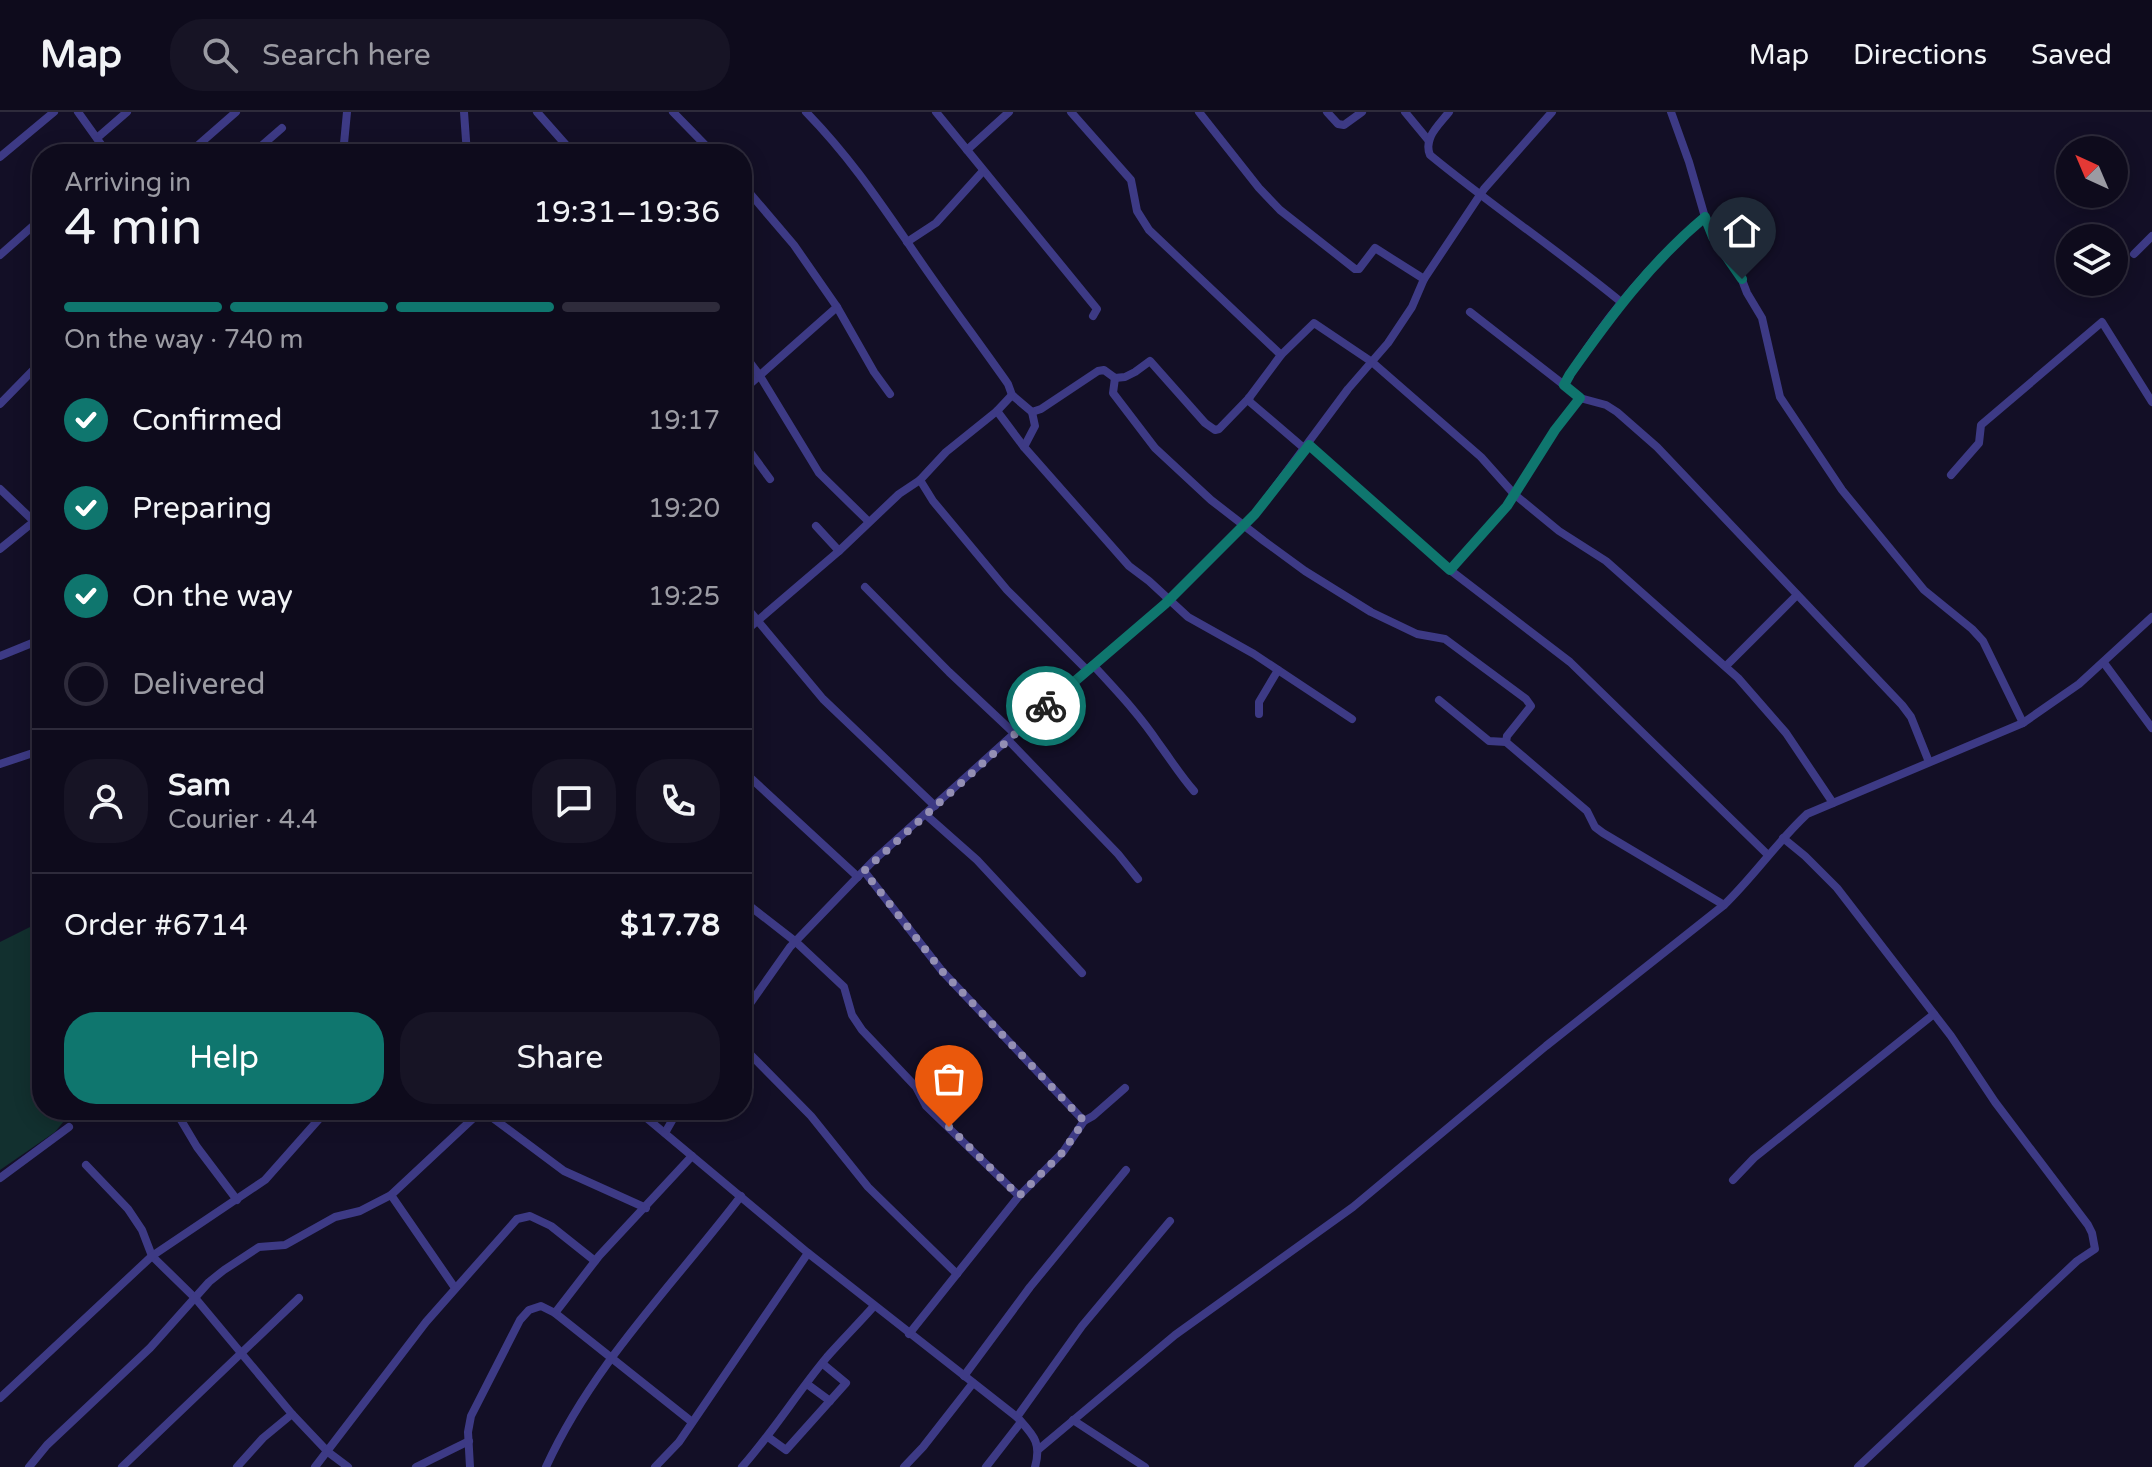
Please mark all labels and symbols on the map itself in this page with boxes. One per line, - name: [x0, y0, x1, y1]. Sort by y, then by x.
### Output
- north arrow: [2056, 136, 2128, 208]
- pin: [1708, 197, 1776, 279]
- courier: [1006, 666, 1086, 746]
- pin: [915, 1045, 983, 1127]

